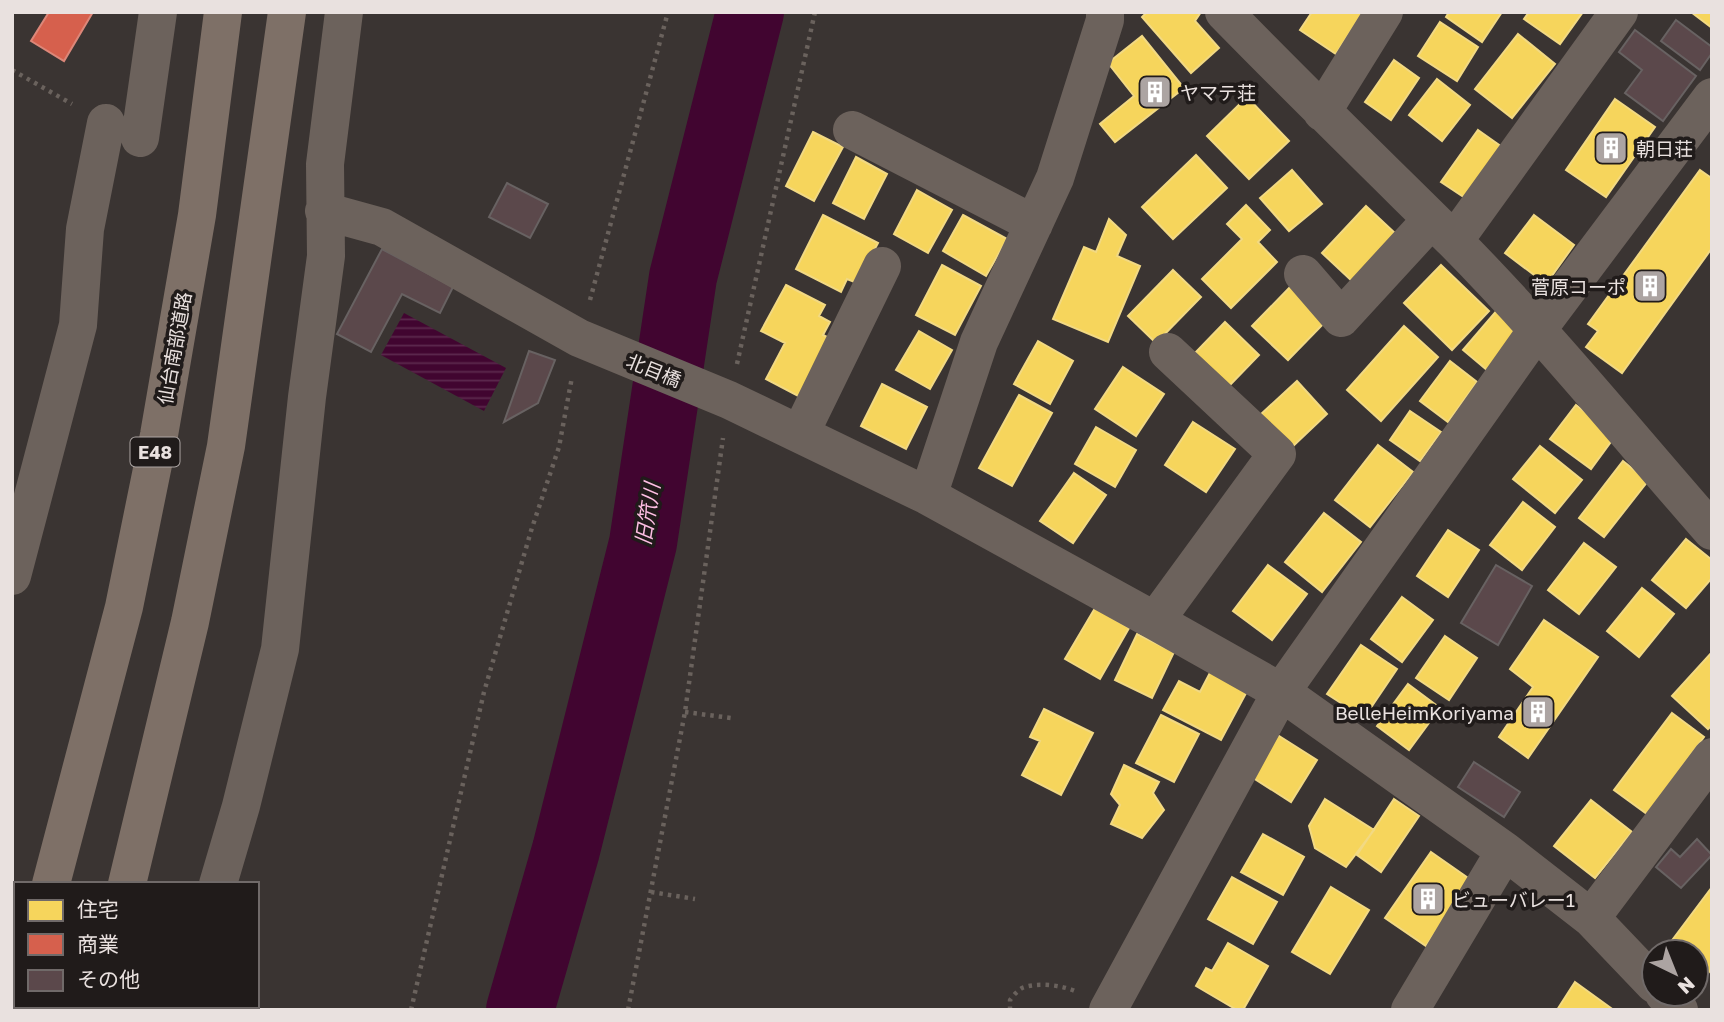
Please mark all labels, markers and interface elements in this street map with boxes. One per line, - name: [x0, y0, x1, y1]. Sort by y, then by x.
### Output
- building icon: ヤマテ荘: [1136, 73, 1174, 111]
- place label: ヤマテ荘: [1180, 81, 1256, 104]
- building icon: 朝日荘: [1592, 129, 1630, 167]
- place label: 朝日荘: [1636, 137, 1693, 160]
- building icon: 菅原コーポ: [1631, 267, 1669, 305]
- place label: 菅原コーポ: [1531, 275, 1626, 298]
- street label: 仙台南部道路: [153, 290, 195, 406]
- street label: 北目橋: [623, 349, 685, 391]
- road number: E48: [130, 438, 180, 466]
- water label: 旧笊川: [629, 479, 665, 547]
- building icon: BelleHeimKoriyama: [1519, 693, 1557, 731]
- place label: BelleHeimKoriyama: [1335, 701, 1514, 724]
- building icon: ビューバレー1: [1409, 880, 1447, 918]
- legend: [14, 882, 259, 1008]
- place label: ビューバレー1: [1452, 888, 1575, 911]
- text: 住宅: [77, 896, 119, 922]
- text: 商業: [77, 931, 119, 957]
- north arrow: [1640, 938, 1710, 1008]
- text: その他: [77, 966, 140, 992]
- text: N: [1674, 972, 1700, 999]

